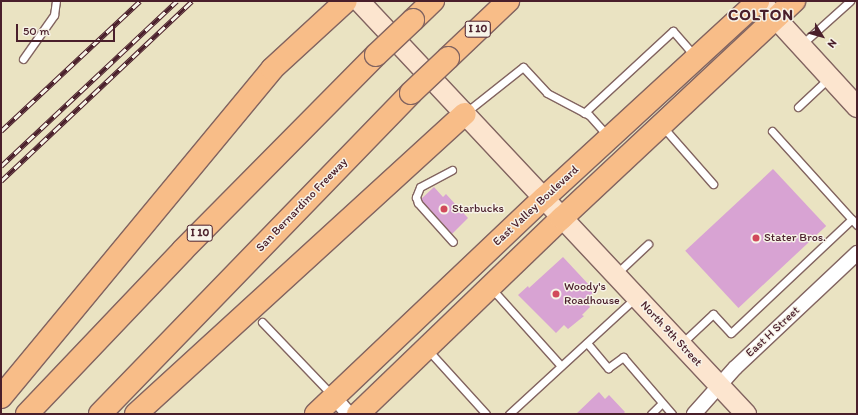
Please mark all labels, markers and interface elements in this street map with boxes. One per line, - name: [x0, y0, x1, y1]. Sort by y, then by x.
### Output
- district label: COLTON: [727, 5, 795, 25]
- scale bar: [18, 16, 117, 42]
- north arrow: [802, 16, 842, 56]
- road number: I 10: [464, 20, 492, 38]
- text: 50 m: [23, 24, 49, 38]
- text: N: [825, 37, 839, 50]
- street label: San Bernardino Freeway: [253, 155, 351, 255]
- street label: East Valley Boulevard: [490, 163, 582, 249]
- place label: Starbucks: [452, 202, 504, 216]
- marker: Starbucks: [439, 204, 449, 214]
- road number: I 10: [186, 224, 214, 242]
- place label: Stater Bros.: [764, 231, 826, 245]
- marker: Stater Bros.: [751, 233, 761, 243]
- place label: Woody's Roadhouse: [564, 280, 620, 308]
- marker: Woody's Roadhouse: [551, 289, 561, 299]
- street label: North 9th Street: [637, 298, 705, 370]
- street label: East H Street: [743, 304, 803, 360]

